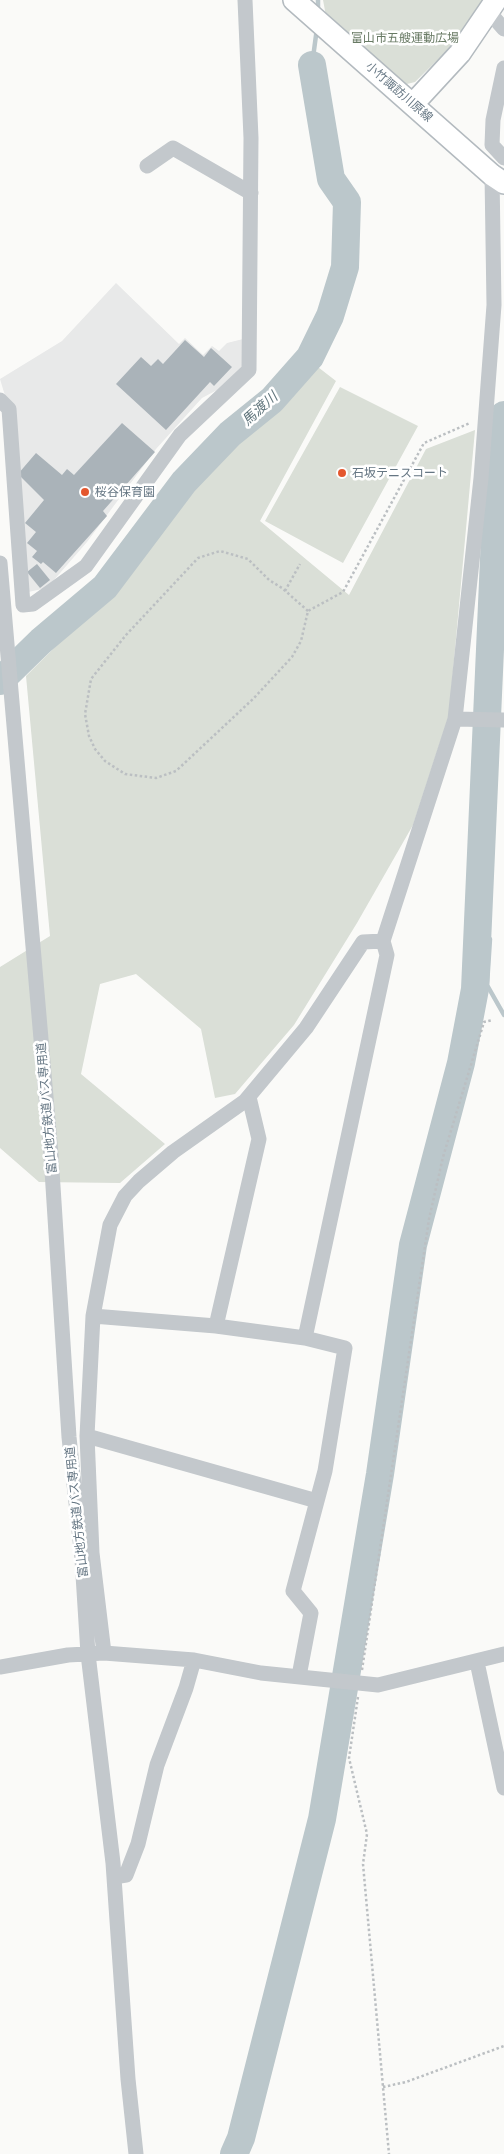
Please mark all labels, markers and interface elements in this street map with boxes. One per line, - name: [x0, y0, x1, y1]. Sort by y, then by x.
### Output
- park label: 富山市五艘運動広場: [351, 31, 459, 45]
- street label: 小竹諏訪川原線: [363, 59, 435, 125]
- water label: 馬渡川: [239, 389, 281, 429]
- place label: 石坂テニスコート: [352, 466, 448, 480]
- marker: 石坂テニスコート: [336, 467, 348, 479]
- place label: 桜谷保育園: [95, 485, 155, 499]
- marker: 桜谷保育園: [79, 486, 91, 498]
- street label: 富山地方鉄道バス専用道: [34, 1042, 60, 1174]
- street label: 富山地方鉄道バス専用道: [63, 1446, 91, 1578]

